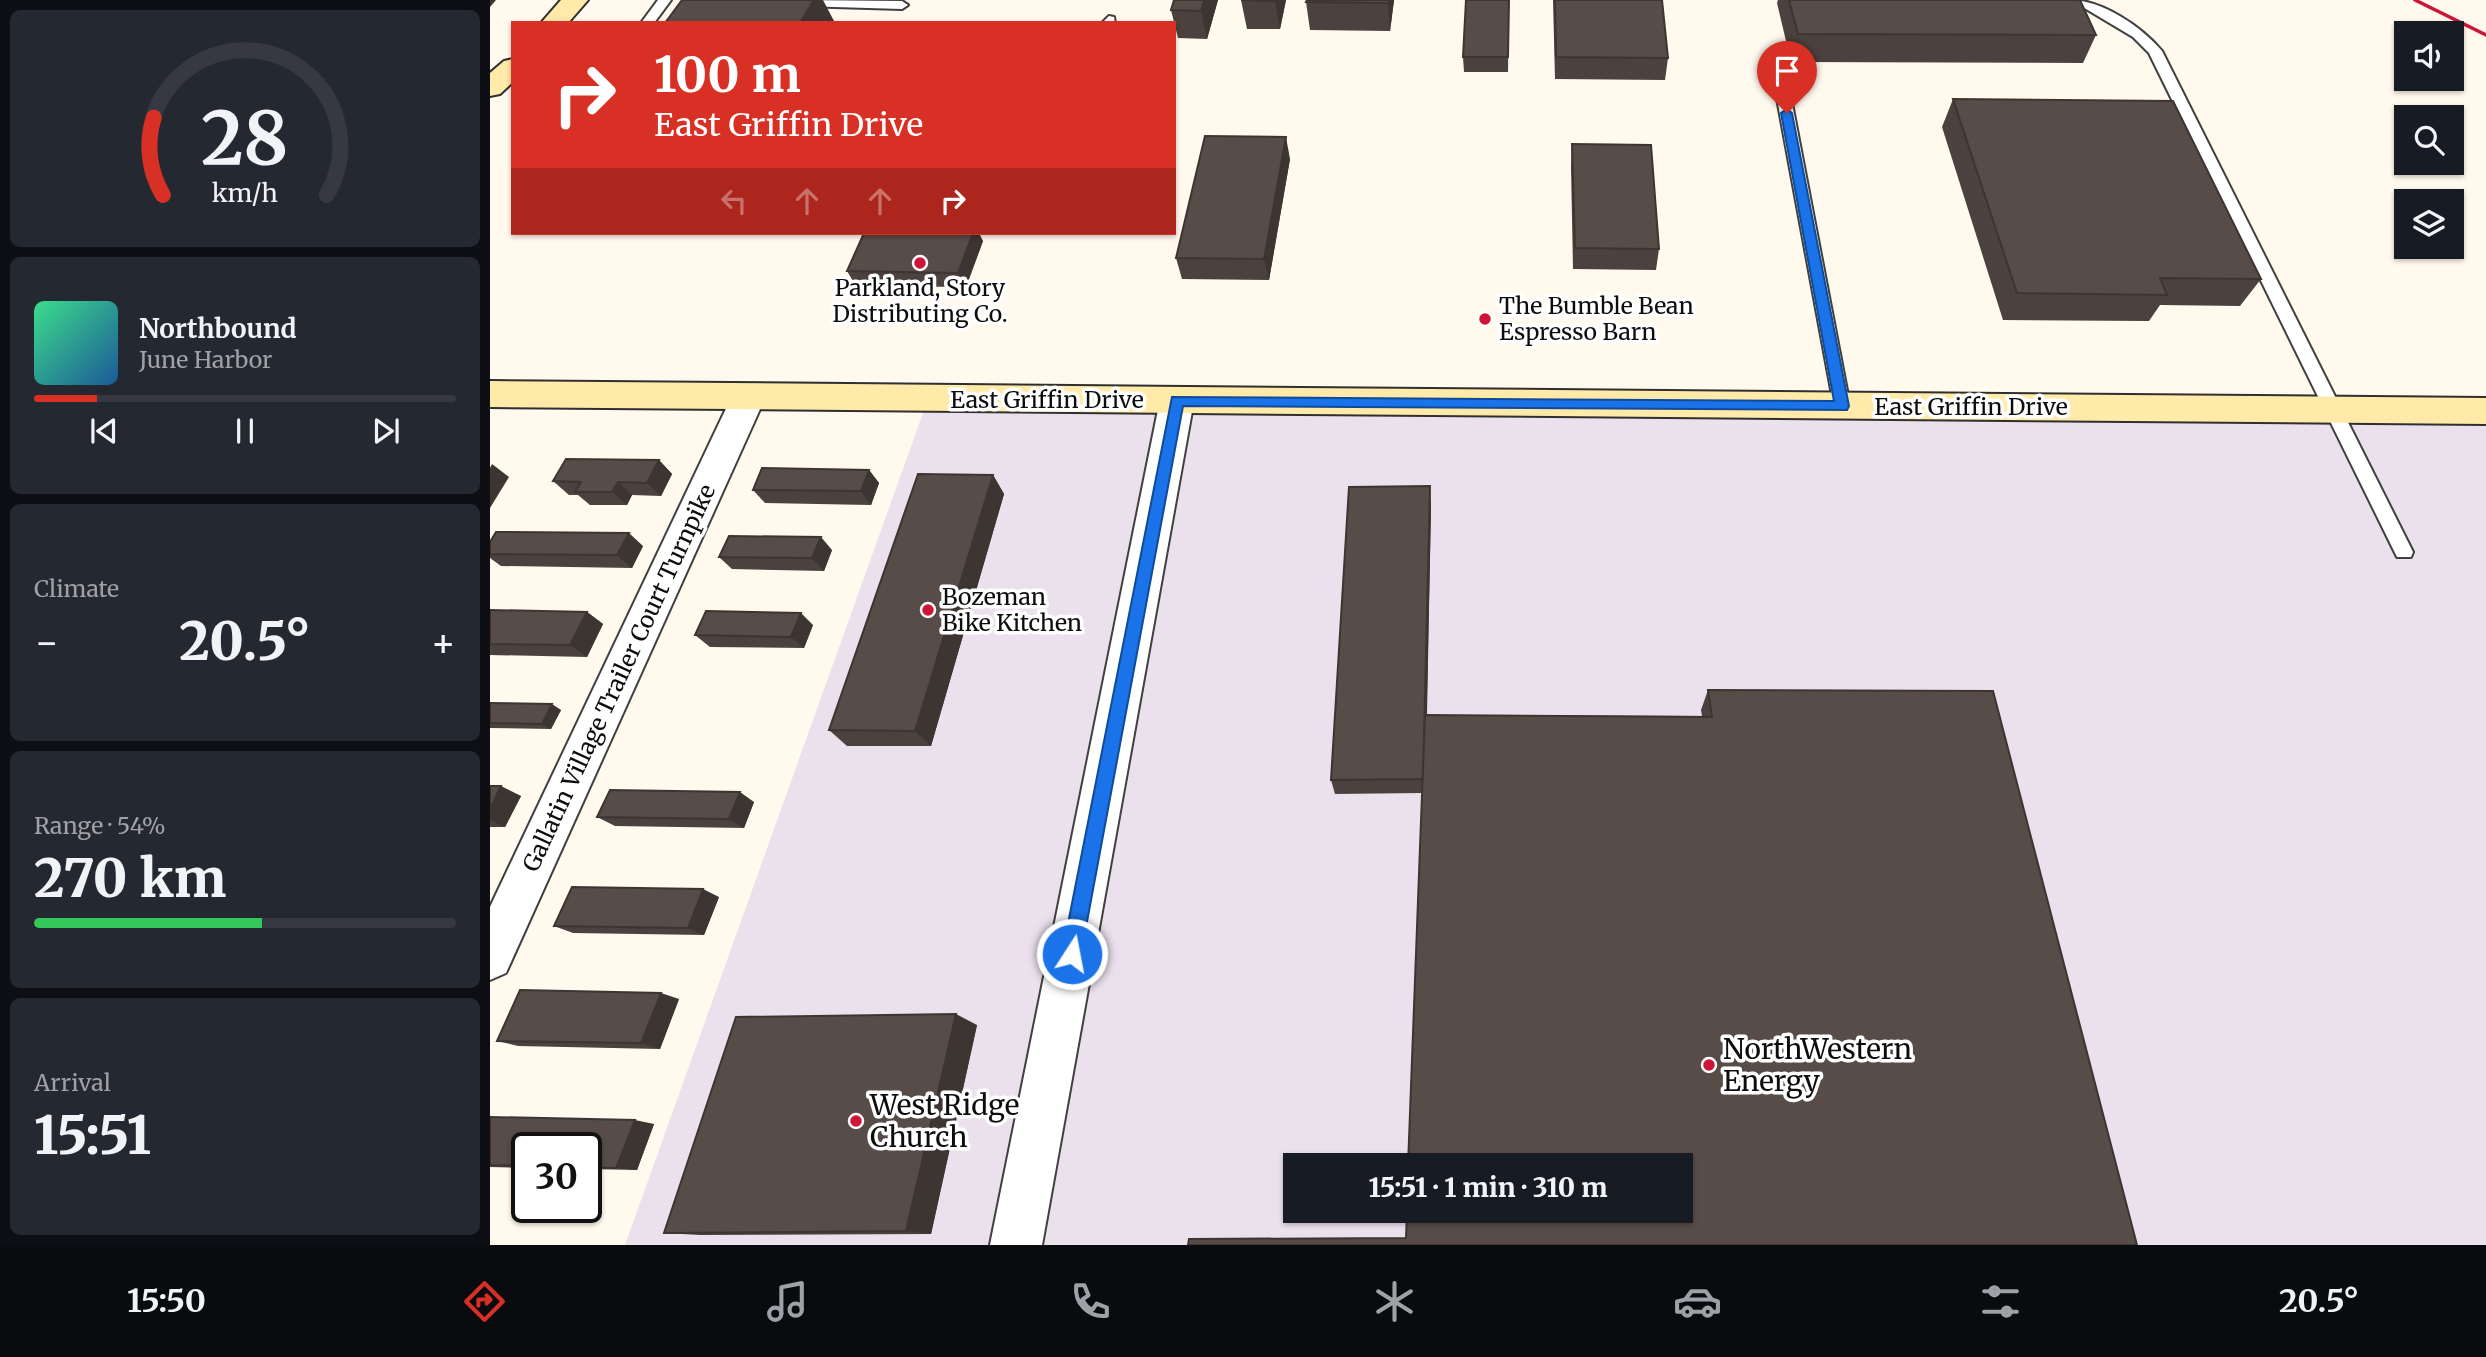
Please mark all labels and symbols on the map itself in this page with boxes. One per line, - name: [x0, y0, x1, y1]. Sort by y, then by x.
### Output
- pin: [1757, 41, 1817, 113]
- marker: Parkland, Story Distributing Co.: [912, 255, 928, 271]
- place label: Parkland, Story Distributing Co.: [832, 273, 1008, 328]
- place label: The Bumble Bean Espresso Barn: [1499, 291, 1694, 346]
- marker: The Bumble Bean Espresso Barn: [1477, 311, 1493, 327]
- street label: East Griffin Drive: [950, 385, 1144, 414]
- street label: East Griffin Drive: [1874, 392, 2068, 421]
- street label: Gallatin Village Trailer Court Turnpike: [516, 480, 721, 876]
- place label: Bozeman Bike Kitchen: [942, 582, 1082, 637]
- marker: Bozeman Bike Kitchen: [920, 602, 936, 618]
- position arrow: [1035, 917, 1109, 991]
- place label: NorthWestern Energy: [1723, 1031, 1912, 1099]
- marker: NorthWestern Energy: [1701, 1057, 1717, 1073]
- place label: West Ridge Church: [869, 1087, 1019, 1155]
- marker: West Ridge Church: [848, 1113, 864, 1129]
- speed limit sign: 30: [511, 1132, 602, 1223]

